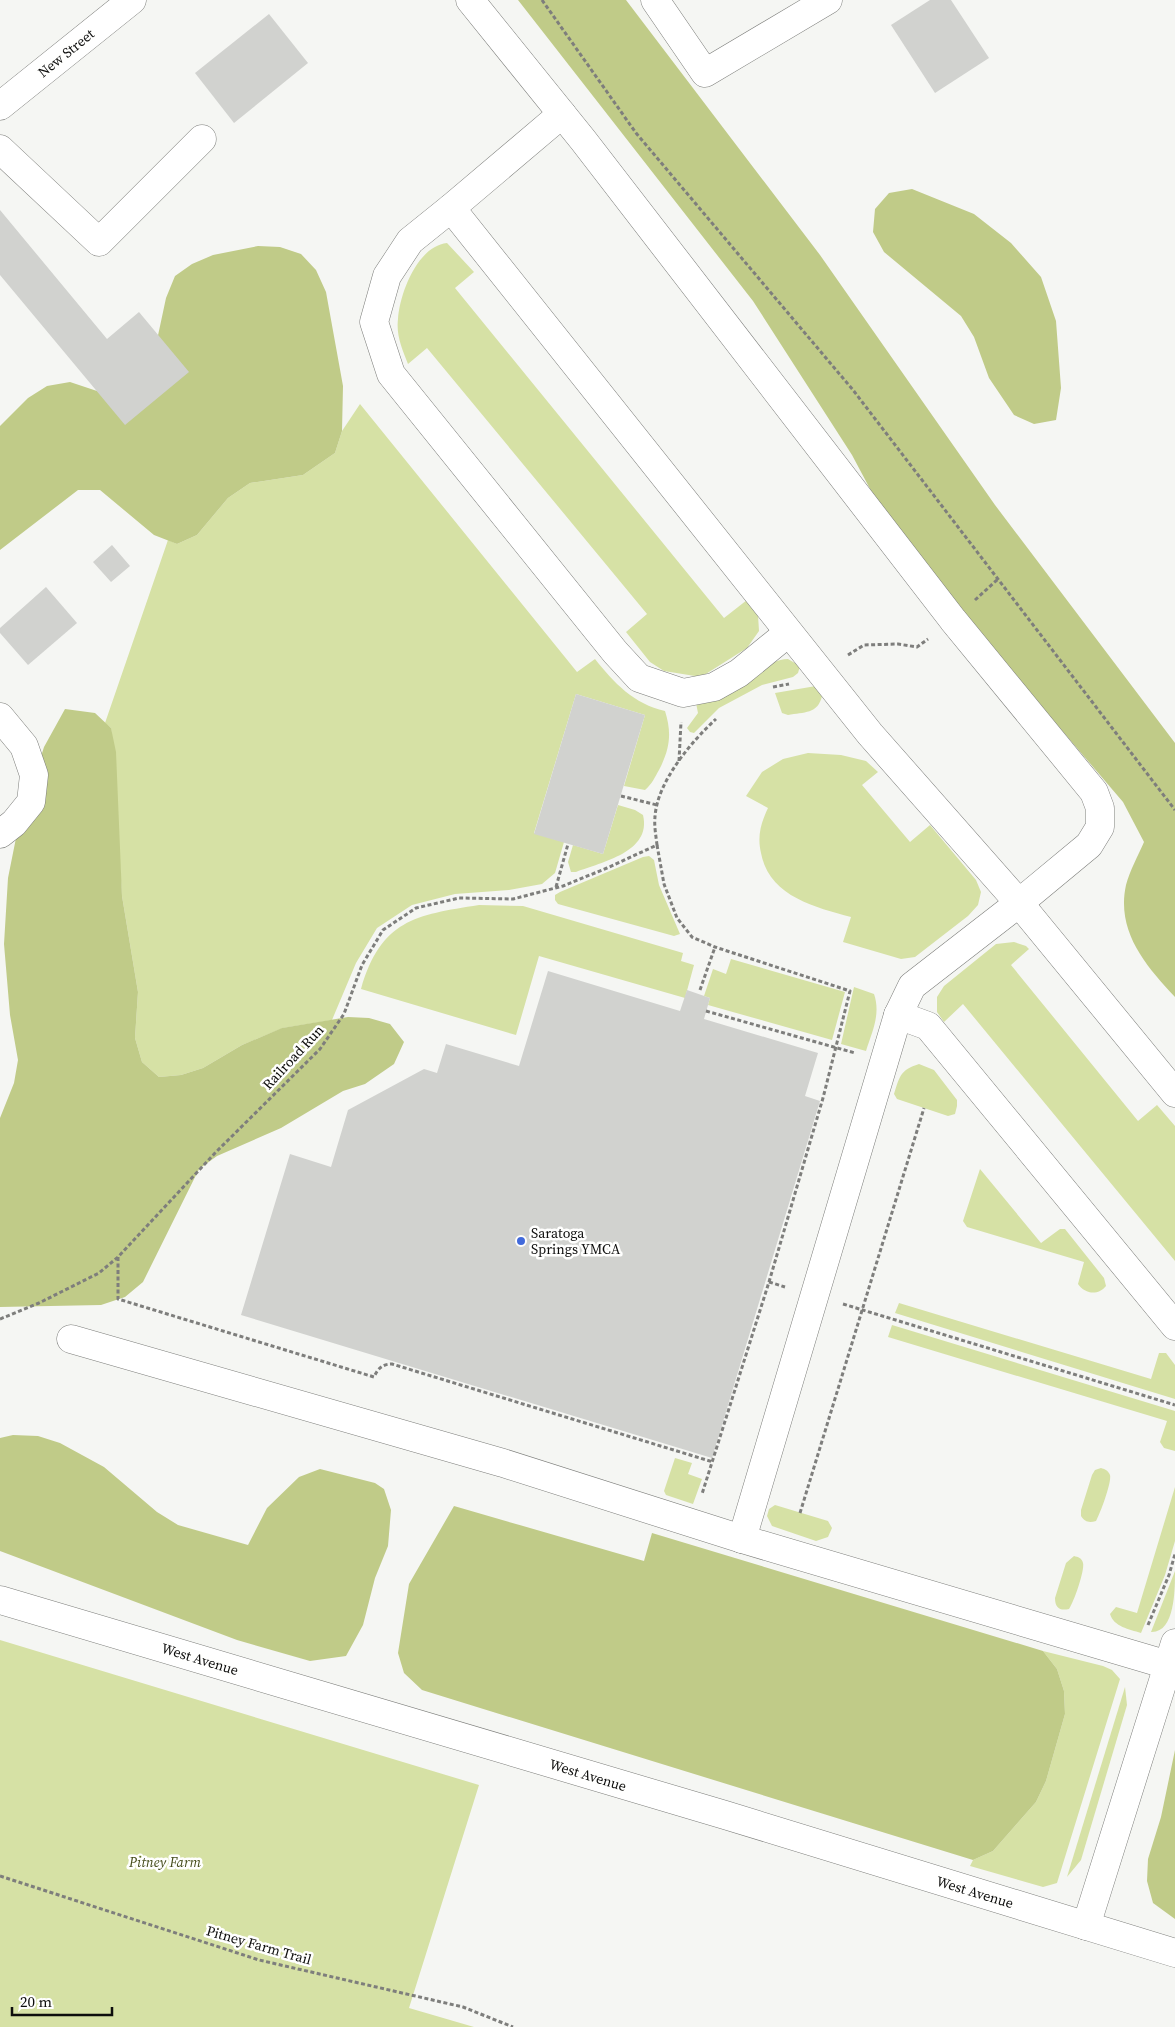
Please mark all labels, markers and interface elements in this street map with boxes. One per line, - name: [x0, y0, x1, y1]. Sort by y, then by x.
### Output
- street label: New Street: [34, 24, 99, 82]
- street label: Railroad Run: [258, 1020, 329, 1094]
- place label: Saratoga Springs YMCA: [531, 1223, 621, 1259]
- marker: Saratoga Springs YMCA: [515, 1235, 527, 1247]
- street label: West Avenue: [159, 1638, 241, 1680]
- street label: West Avenue: [547, 1754, 629, 1796]
- park label: Pitney Farm: [128, 1852, 202, 1872]
- street label: West Avenue: [934, 1871, 1016, 1913]
- street label: Pitney Farm Trail: [204, 1920, 314, 1970]
- scale bar: [12, 1984, 112, 2016]
- text: 20 m: [20, 1991, 52, 2012]

